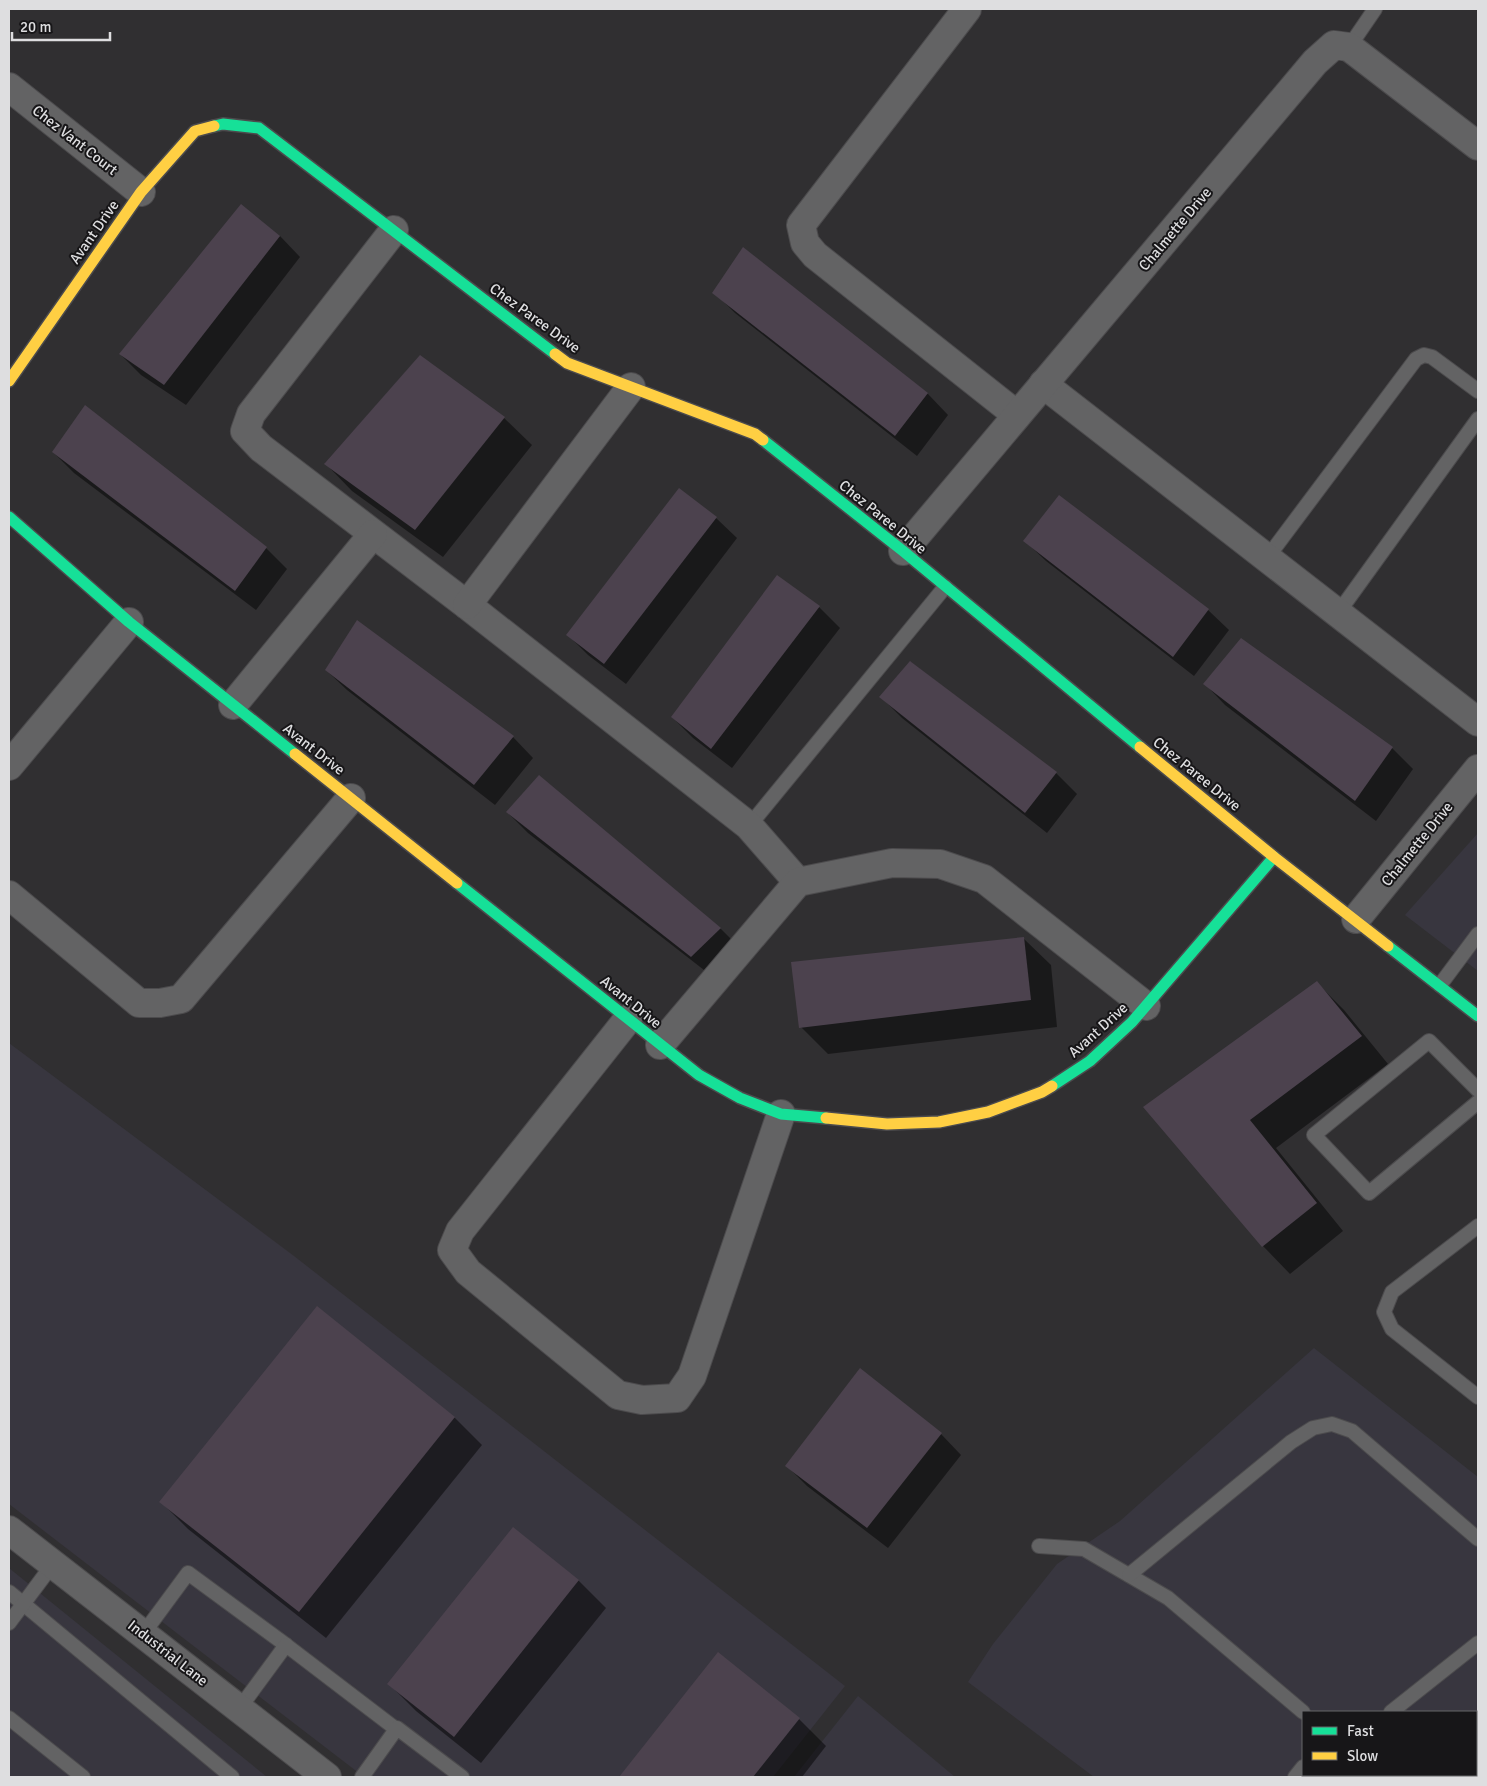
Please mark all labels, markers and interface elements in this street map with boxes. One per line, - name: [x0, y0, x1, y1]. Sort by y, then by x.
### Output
- scale bar: [12, 10, 110, 42]
- text: 20 m: [20, 18, 51, 36]
- street label: Chez Vant Court: [29, 101, 121, 179]
- street label: Chalmette Drive: [1135, 184, 1215, 274]
- street label: Avant Drive: [66, 197, 122, 267]
- street label: Chez Paree Drive: [486, 279, 584, 357]
- street label: Chez Paree Drive: [836, 476, 930, 558]
- street label: Avant Drive: [279, 719, 349, 779]
- street label: Chez Paree Drive: [1150, 733, 1244, 815]
- street label: Chalmette Drive: [1377, 798, 1457, 890]
- street label: Avant Drive: [597, 972, 665, 1032]
- street label: Avant Drive: [1065, 999, 1131, 1061]
- street label: Industrial Lane: [124, 1616, 212, 1690]
- legend: [1302, 1711, 1477, 1776]
- text: Fast: [1347, 1722, 1374, 1740]
- text: Slow: [1347, 1747, 1378, 1765]

